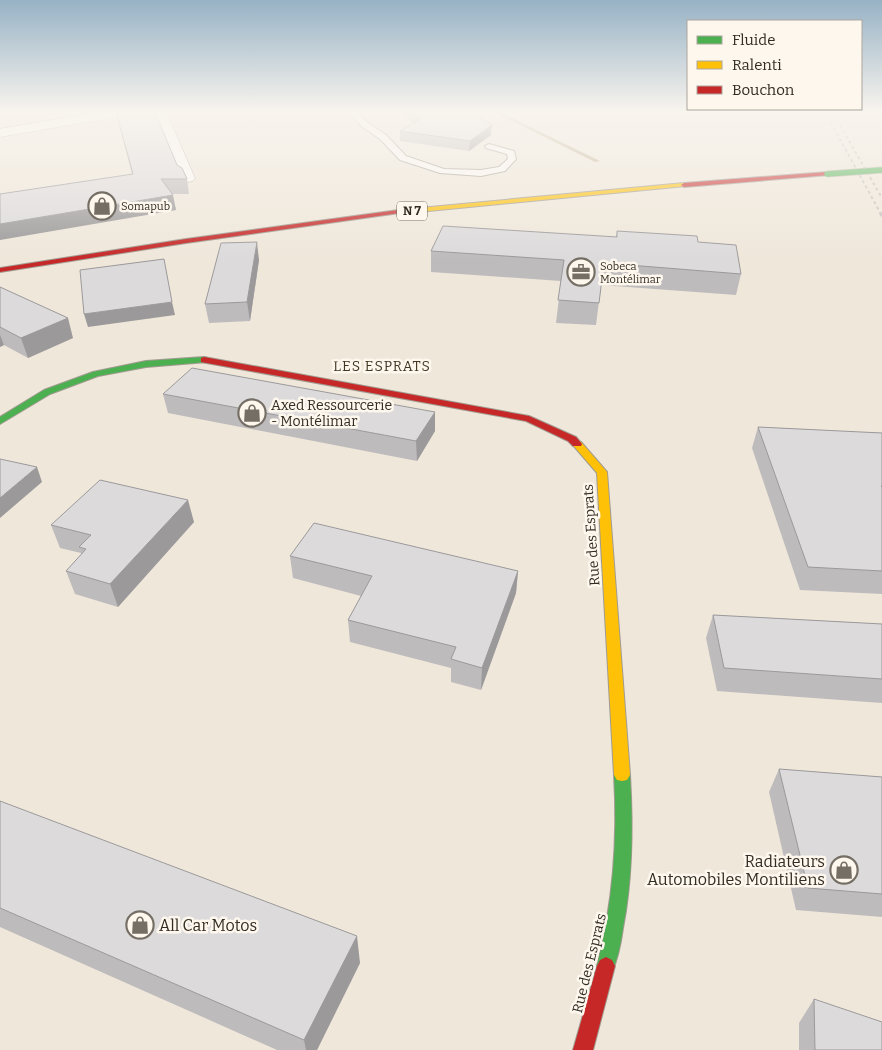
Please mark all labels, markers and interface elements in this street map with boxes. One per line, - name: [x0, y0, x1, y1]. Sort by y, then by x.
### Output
- legend: [687, 20, 862, 110]
- text: Fluide: [732, 31, 775, 49]
- text: Ralenti: [732, 56, 782, 74]
- text: Bouchon: [732, 81, 795, 99]
- shop icon: Somapub: [87, 191, 117, 221]
- place label: Somapub: [121, 200, 170, 213]
- road number: N 7: [397, 202, 427, 220]
- office icon: Sobeca Montélimar: [566, 257, 596, 287]
- place label: Sobeca Montélimar: [600, 260, 661, 286]
- district label: LES ESPRATS: [333, 358, 431, 375]
- place label: Axed Ressourcerie - Montélimar: [271, 397, 392, 430]
- shop icon: Axed Ressourcerie - Montélimar: [237, 398, 267, 428]
- street label: Rue des Esprats: [579, 483, 604, 586]
- place label: Radiateurs Automobiles Montiliens: [647, 852, 825, 889]
- shop icon: Radiateurs Automobiles Montiliens: [829, 855, 859, 885]
- shop icon: All Car Motos: [125, 910, 155, 940]
- street label: Rue des Esprats: [569, 912, 610, 1015]
- place label: All Car Motos: [159, 916, 257, 935]

